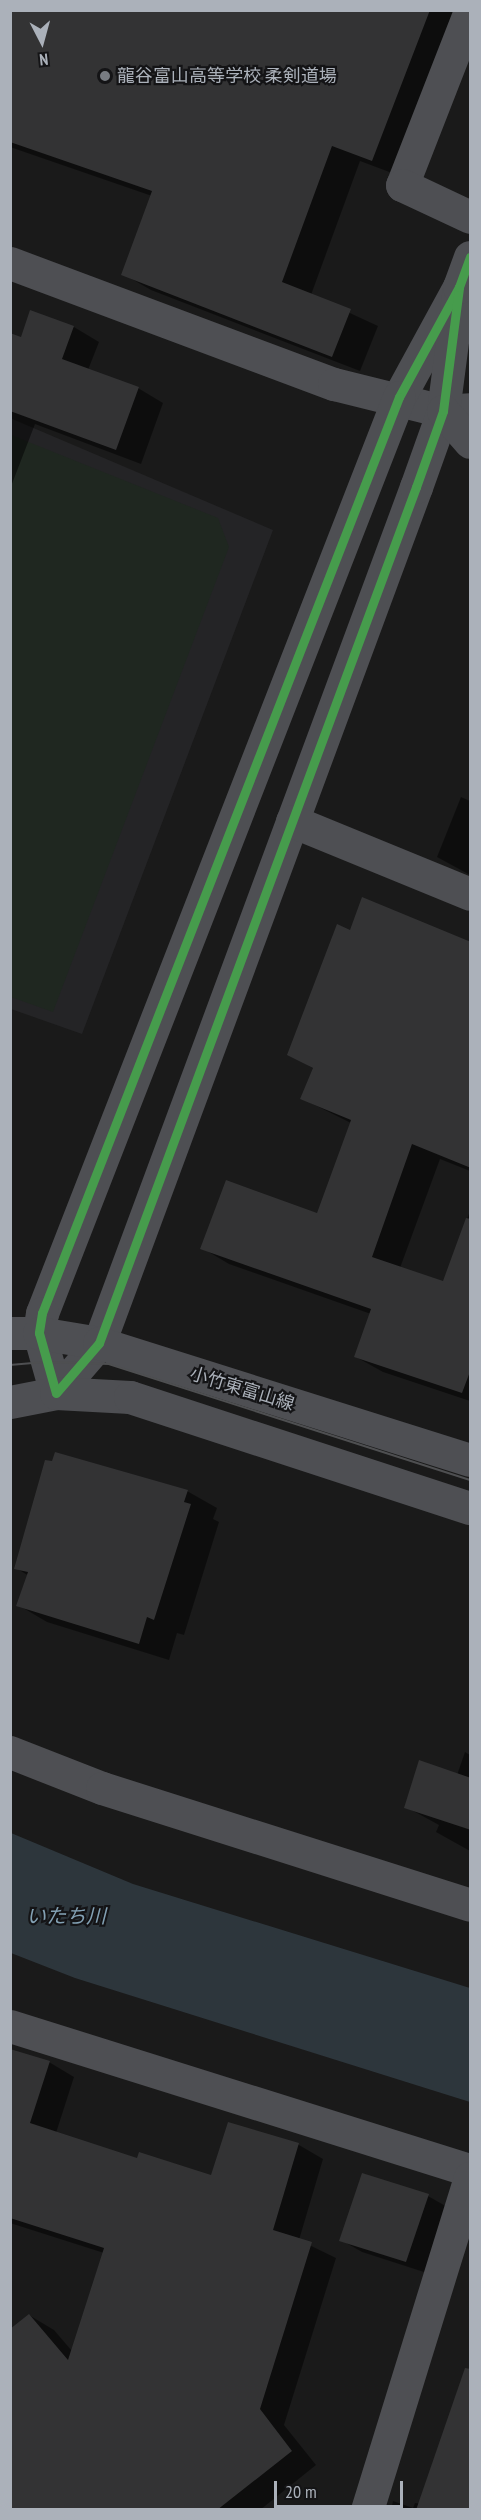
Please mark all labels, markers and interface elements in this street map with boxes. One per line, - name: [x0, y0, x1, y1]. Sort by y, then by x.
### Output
- north arrow: [12, 12, 72, 72]
- text: N: [39, 50, 49, 70]
- place label: 龍谷富山高等学校 柔剣道場: [117, 65, 337, 87]
- marker: 龍谷富山高等学校 柔剣道場: [98, 69, 112, 83]
- street label: 小竹東富山線: [187, 1363, 297, 1415]
- water label: いたち川: [26, 1904, 106, 1928]
- scale bar: [277, 2469, 406, 2507]
- text: 20 m: [285, 2480, 317, 2503]

